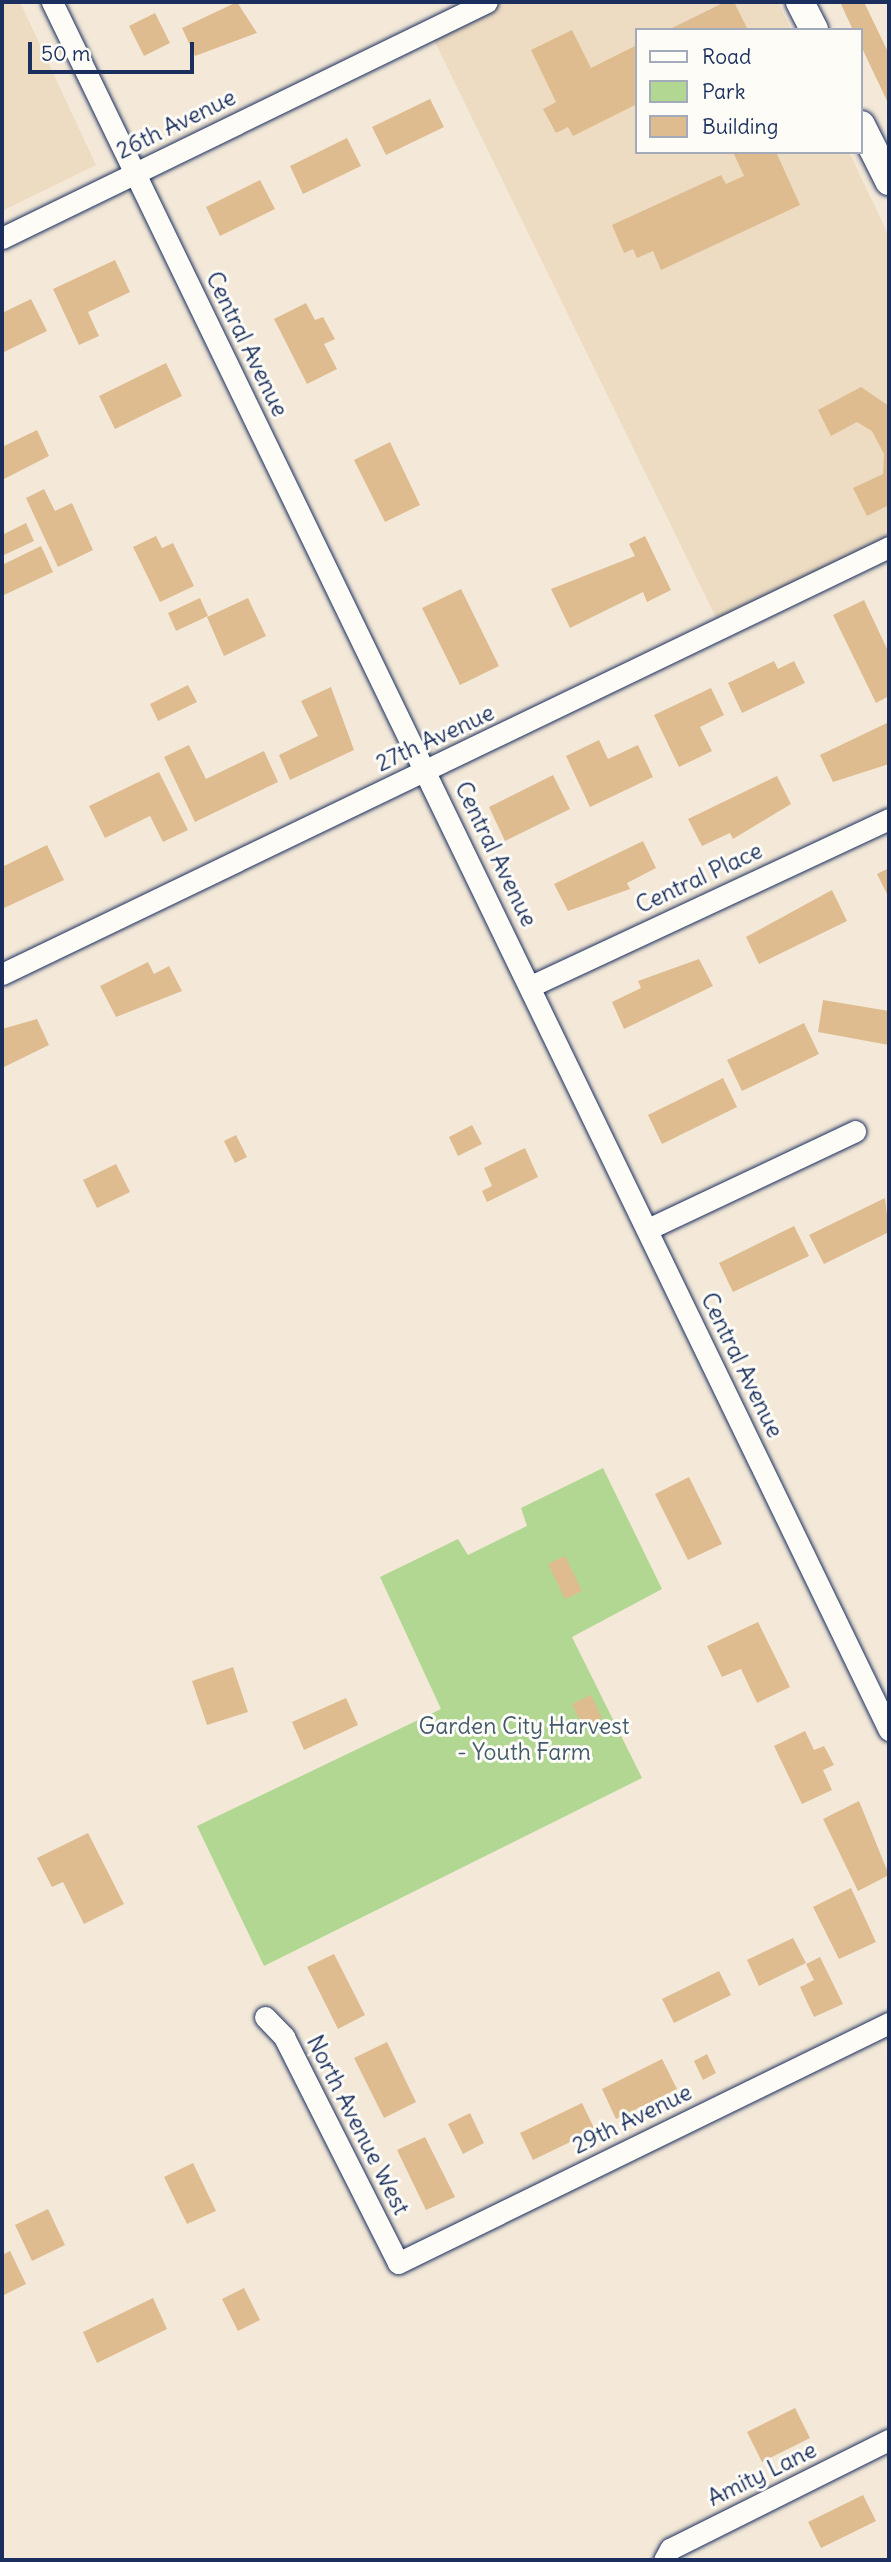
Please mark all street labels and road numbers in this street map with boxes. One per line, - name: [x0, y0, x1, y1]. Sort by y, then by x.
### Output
- street label: 26th Avenue: [112, 83, 240, 165]
- street label: Central Avenue: [200, 267, 294, 421]
- street label: 27th Avenue: [371, 699, 499, 777]
- street label: Central Avenue: [449, 777, 543, 931]
- street label: Central Place: [631, 837, 767, 919]
- street label: Central Avenue: [695, 1288, 789, 1442]
- street label: North Avenue West: [301, 2031, 415, 2219]
- street label: 29th Avenue: [568, 2078, 696, 2160]
- street label: Amity Lane: [703, 2436, 821, 2512]

